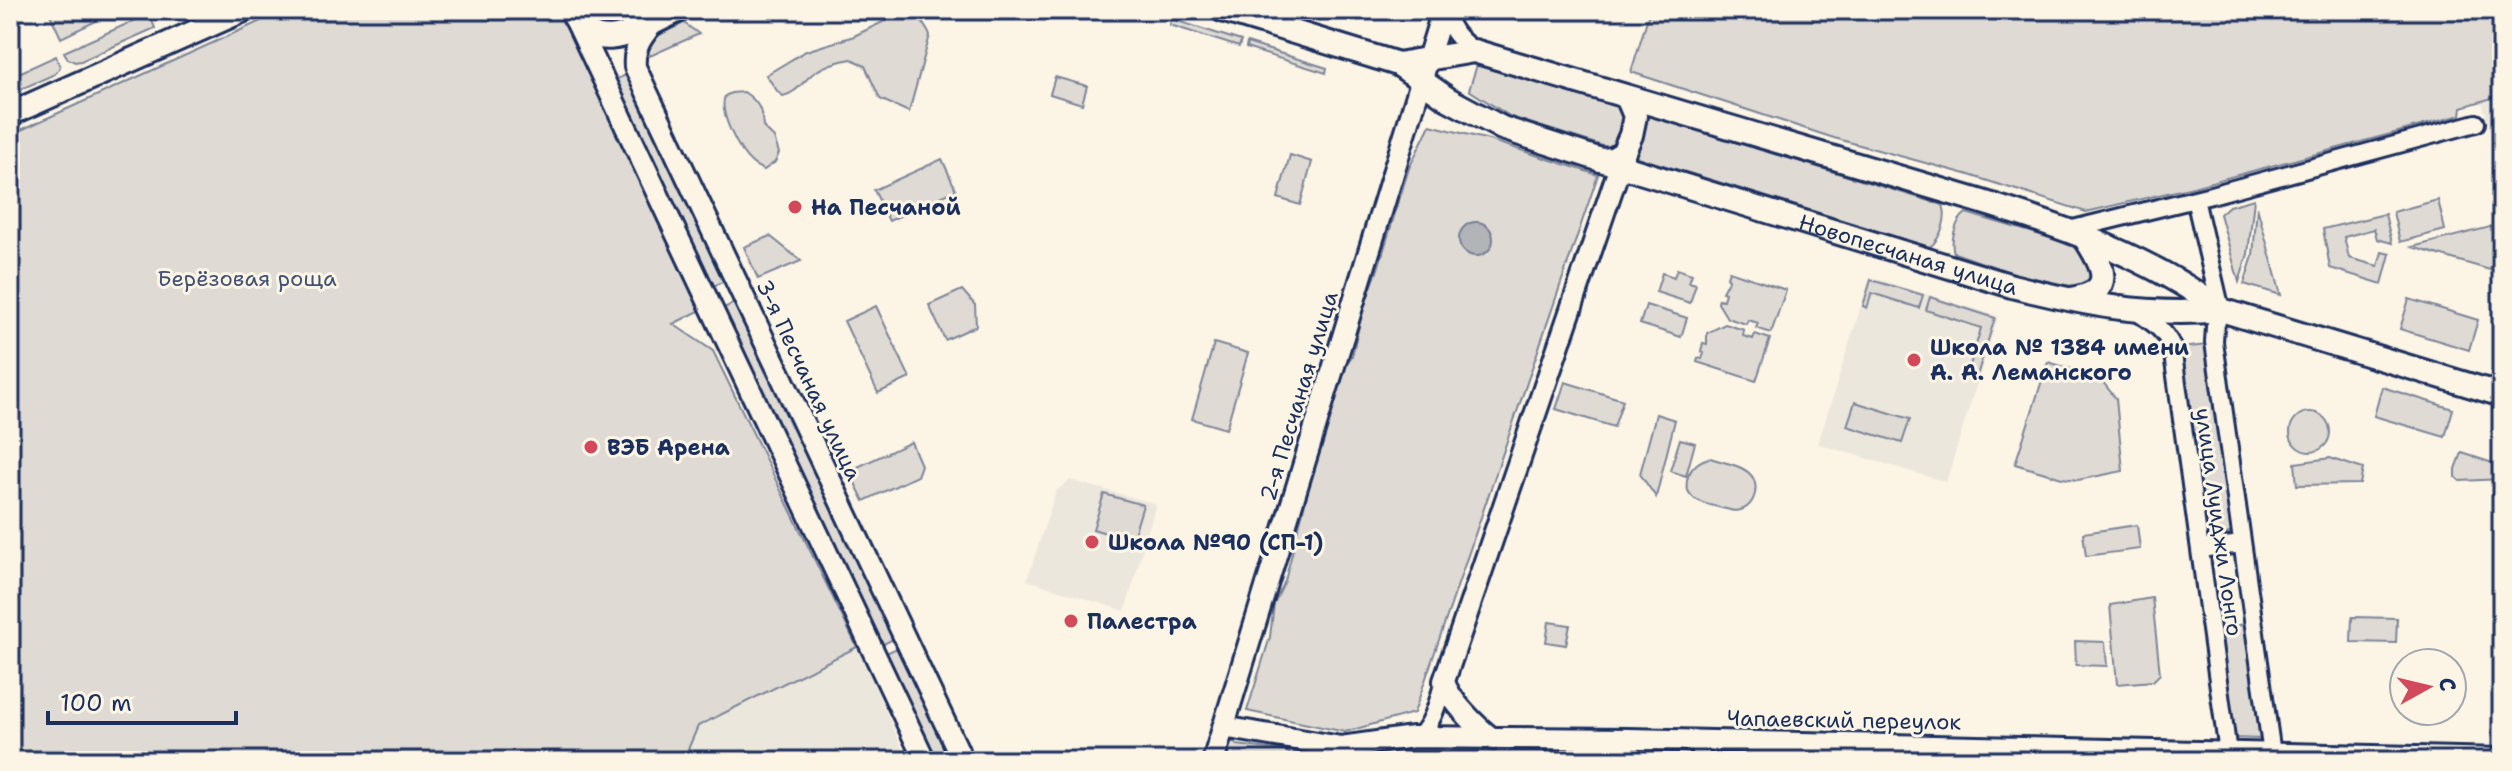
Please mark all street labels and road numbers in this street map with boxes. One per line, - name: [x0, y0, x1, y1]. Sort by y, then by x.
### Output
- street label: Новопесчаная улица: [1795, 207, 2022, 302]
- street label: 3-я Песчаная улица: [750, 275, 869, 486]
- street label: 2-я Песчаная улица: [1253, 287, 1345, 504]
- street label: улица Луиджи Лонго: [2189, 406, 2249, 638]
- street label: Чапаевский переулок: [1727, 703, 1962, 737]

